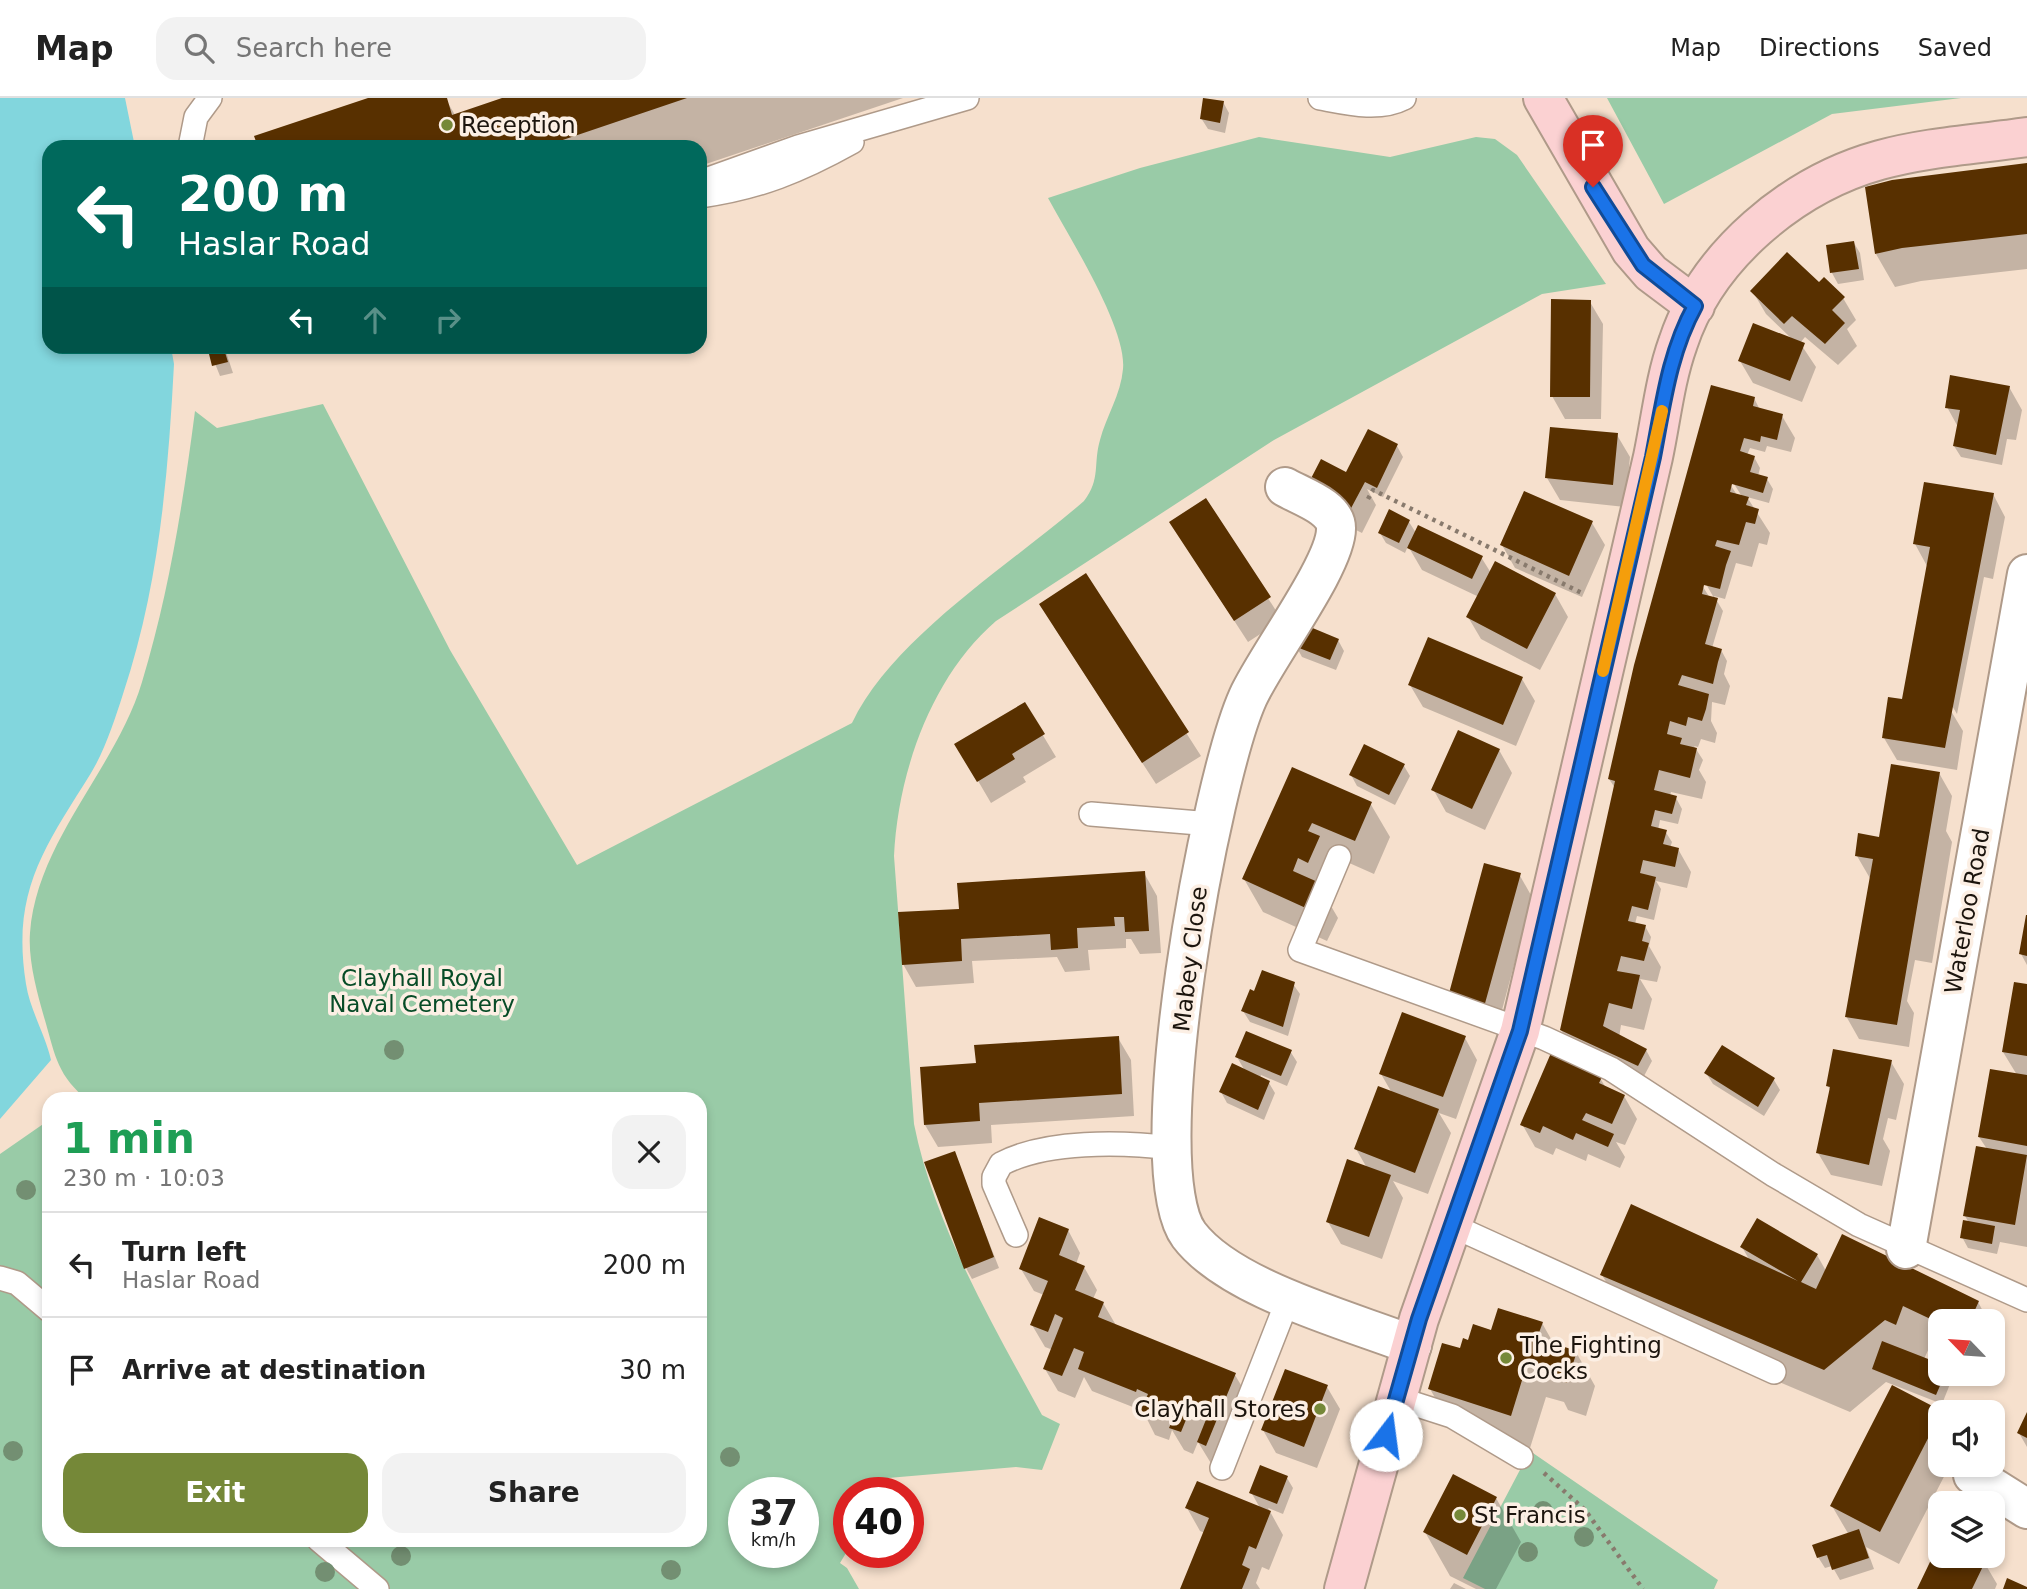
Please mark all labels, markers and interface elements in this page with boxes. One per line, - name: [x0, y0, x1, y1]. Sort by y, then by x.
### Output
- search box: [156, 17, 646, 80]
- text: Map: [35, 29, 114, 68]
- icon: search: [180, 29, 218, 67]
- text: Search here: [236, 33, 392, 63]
- text: Map: [1670, 34, 1721, 62]
- text: Directions: [1759, 34, 1880, 62]
- text: Saved: [1918, 34, 1992, 62]
- place label: Reception: [461, 112, 576, 138]
- pin: [1563, 115, 1623, 187]
- marker: Reception: [439, 117, 455, 133]
- icon: arrive: [1574, 126, 1612, 164]
- text: 200 m: [178, 166, 348, 223]
- icon: left: [63, 168, 154, 259]
- text: Haslar Road: [178, 225, 370, 263]
- icon: left: [283, 301, 321, 339]
- icon: ahead: [356, 301, 394, 339]
- icon: right: [429, 301, 467, 339]
- street label: Waterloo Road: [1940, 826, 1994, 996]
- street label: Mabey Close: [1168, 885, 1212, 1033]
- park label: Clayhall Royal Naval Cemetery: [329, 965, 515, 1017]
- text: 1 min: [63, 1114, 195, 1163]
- button: close: [612, 1115, 686, 1189]
- text: 230 m · 10:03: [63, 1165, 225, 1191]
- text: Turn left: [122, 1237, 246, 1267]
- icon: left: [63, 1246, 101, 1284]
- text: 200 m: [603, 1250, 686, 1280]
- text: Haslar Road: [122, 1267, 260, 1293]
- north arrow: [1928, 1309, 2006, 1386]
- map controls: [1928, 1309, 2005, 1568]
- place label: The Fighting Cocks: [1519, 1332, 1662, 1384]
- marker: The Fighting Cocks: [1498, 1350, 1514, 1366]
- icon: arrive: [63, 1351, 101, 1389]
- text: Arrive at destination: [122, 1355, 426, 1385]
- text: 30 m: [619, 1355, 686, 1385]
- place label: Clayhall Stores: [1134, 1396, 1306, 1422]
- position arrow: [1349, 1398, 1423, 1472]
- button: sound: [1928, 1400, 2005, 1477]
- marker: Clayhall Stores: [1312, 1401, 1328, 1417]
- button: Exit: [63, 1453, 368, 1533]
- button: Share: [382, 1453, 686, 1533]
- speed limit sign: 40: [833, 1477, 924, 1568]
- button: layers: [1928, 1491, 2005, 1568]
- text: 37: [749, 1493, 798, 1533]
- place label: St Francis: [1474, 1502, 1586, 1528]
- marker: St Francis: [1452, 1507, 1468, 1523]
- text: km/h: [751, 1529, 796, 1550]

